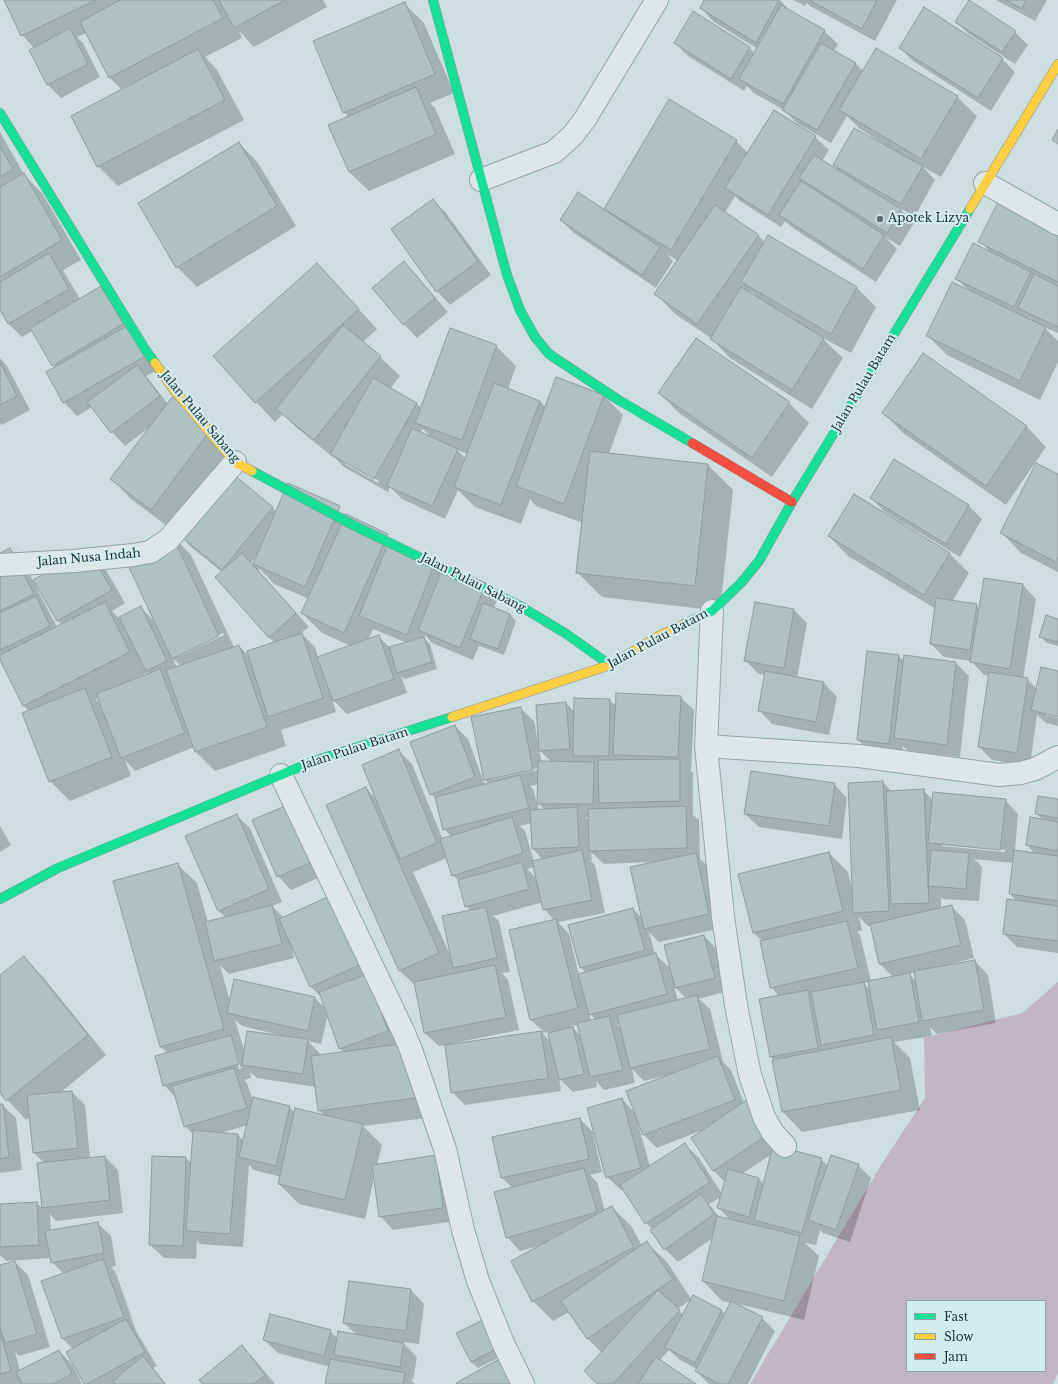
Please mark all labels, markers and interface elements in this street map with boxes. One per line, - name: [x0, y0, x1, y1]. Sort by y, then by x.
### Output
- place label: Apotek Lizya: [888, 212, 969, 226]
- marker: Apotek Lizya: [875, 214, 885, 224]
- street label: Jalan Pulau Batam: [829, 332, 899, 434]
- street label: Jalan Pulau Sabang: [157, 368, 243, 466]
- street label: Jalan Nusa Indah: [37, 546, 141, 570]
- street label: Jalan Pulau Sabang: [418, 550, 528, 616]
- street label: Jalan Pulau Batam: [605, 606, 711, 672]
- street label: Jalan Pulau Batam: [300, 725, 410, 773]
- legend: [906, 1300, 1046, 1372]
- text: Fast: [944, 1309, 968, 1324]
- text: Slow: [944, 1329, 973, 1344]
- text: Jam: [944, 1349, 968, 1364]

